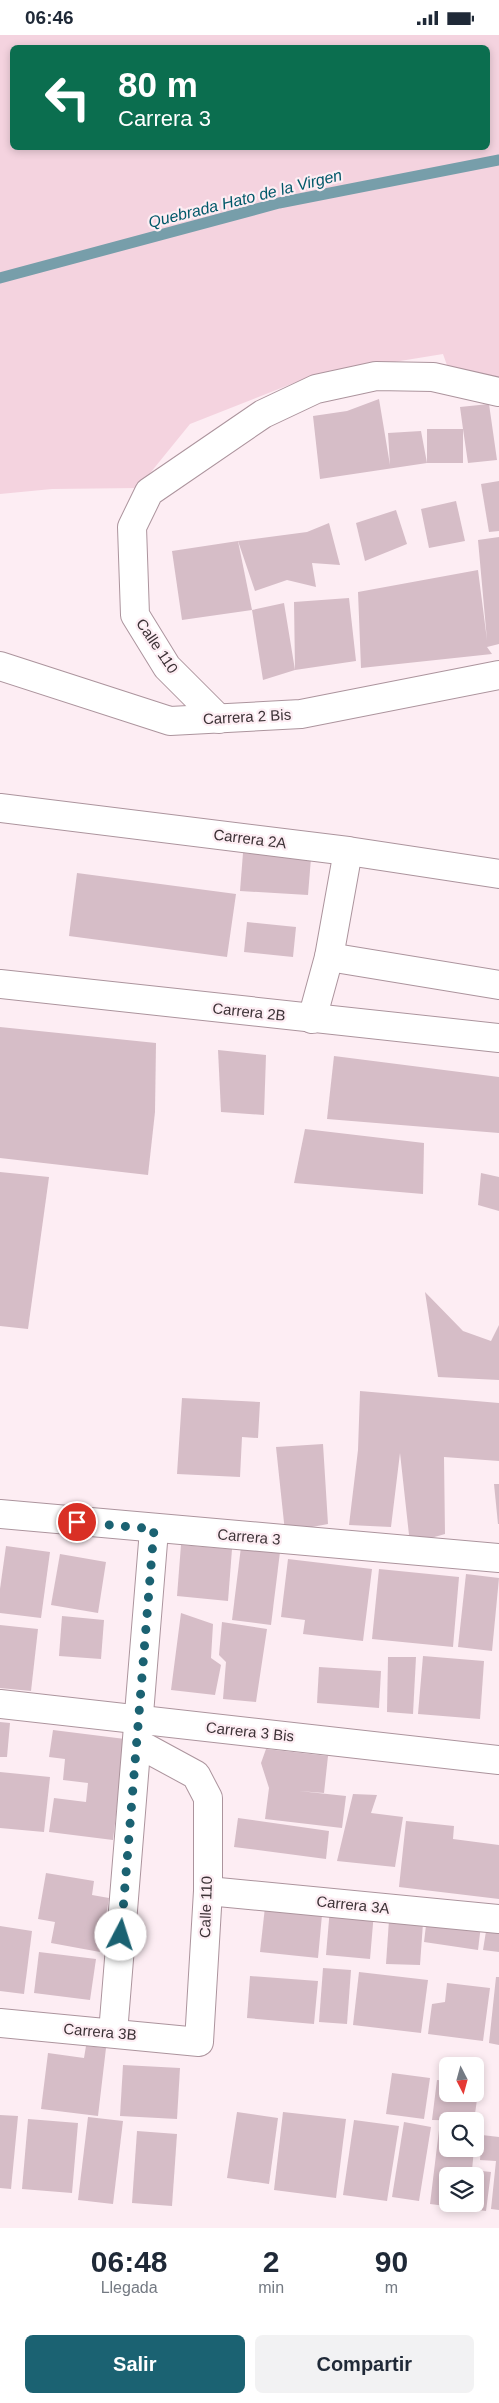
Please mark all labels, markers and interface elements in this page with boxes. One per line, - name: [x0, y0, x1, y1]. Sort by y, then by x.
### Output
- text: 06:46: [25, 7, 74, 28]
- icon: left: [35, 65, 100, 130]
- text: 80 m: [118, 65, 198, 104]
- text: Carrera 3: [118, 106, 211, 131]
- water label: Quebrada Hato de la Virgen: [147, 166, 344, 231]
- street label: Calle 110: [133, 615, 182, 676]
- street label: Carrera 2 Bis: [202, 706, 292, 727]
- street label: Carrera 2A: [213, 826, 288, 851]
- street label: Carrera 2B: [212, 999, 286, 1024]
- pin: [56, 1501, 98, 1543]
- icon: arrive: [63, 1508, 91, 1536]
- street label: Carrera 3: [217, 1525, 281, 1548]
- street label: Carrera 3 Bis: [205, 1718, 295, 1745]
- street label: Calle 110: [196, 1876, 215, 1938]
- street label: Carrera 3A: [316, 1892, 390, 1917]
- position arrow: [94, 1908, 146, 1960]
- street label: Carrera 3B: [63, 2020, 137, 2043]
- north arrow: [439, 2057, 484, 2103]
- map controls: [439, 2057, 484, 2212]
- button: search: [439, 2112, 484, 2157]
- button: layers: [439, 2167, 484, 2212]
- text: 06:48: [91, 2245, 168, 2278]
- text: 2: [263, 2245, 280, 2278]
- text: 90: [375, 2245, 408, 2278]
- text: Llegada: [101, 2279, 158, 2296]
- text: min: [258, 2279, 284, 2296]
- text: m: [385, 2279, 398, 2296]
- button: Salir: [25, 2335, 245, 2393]
- button: Compartir: [255, 2335, 474, 2393]

